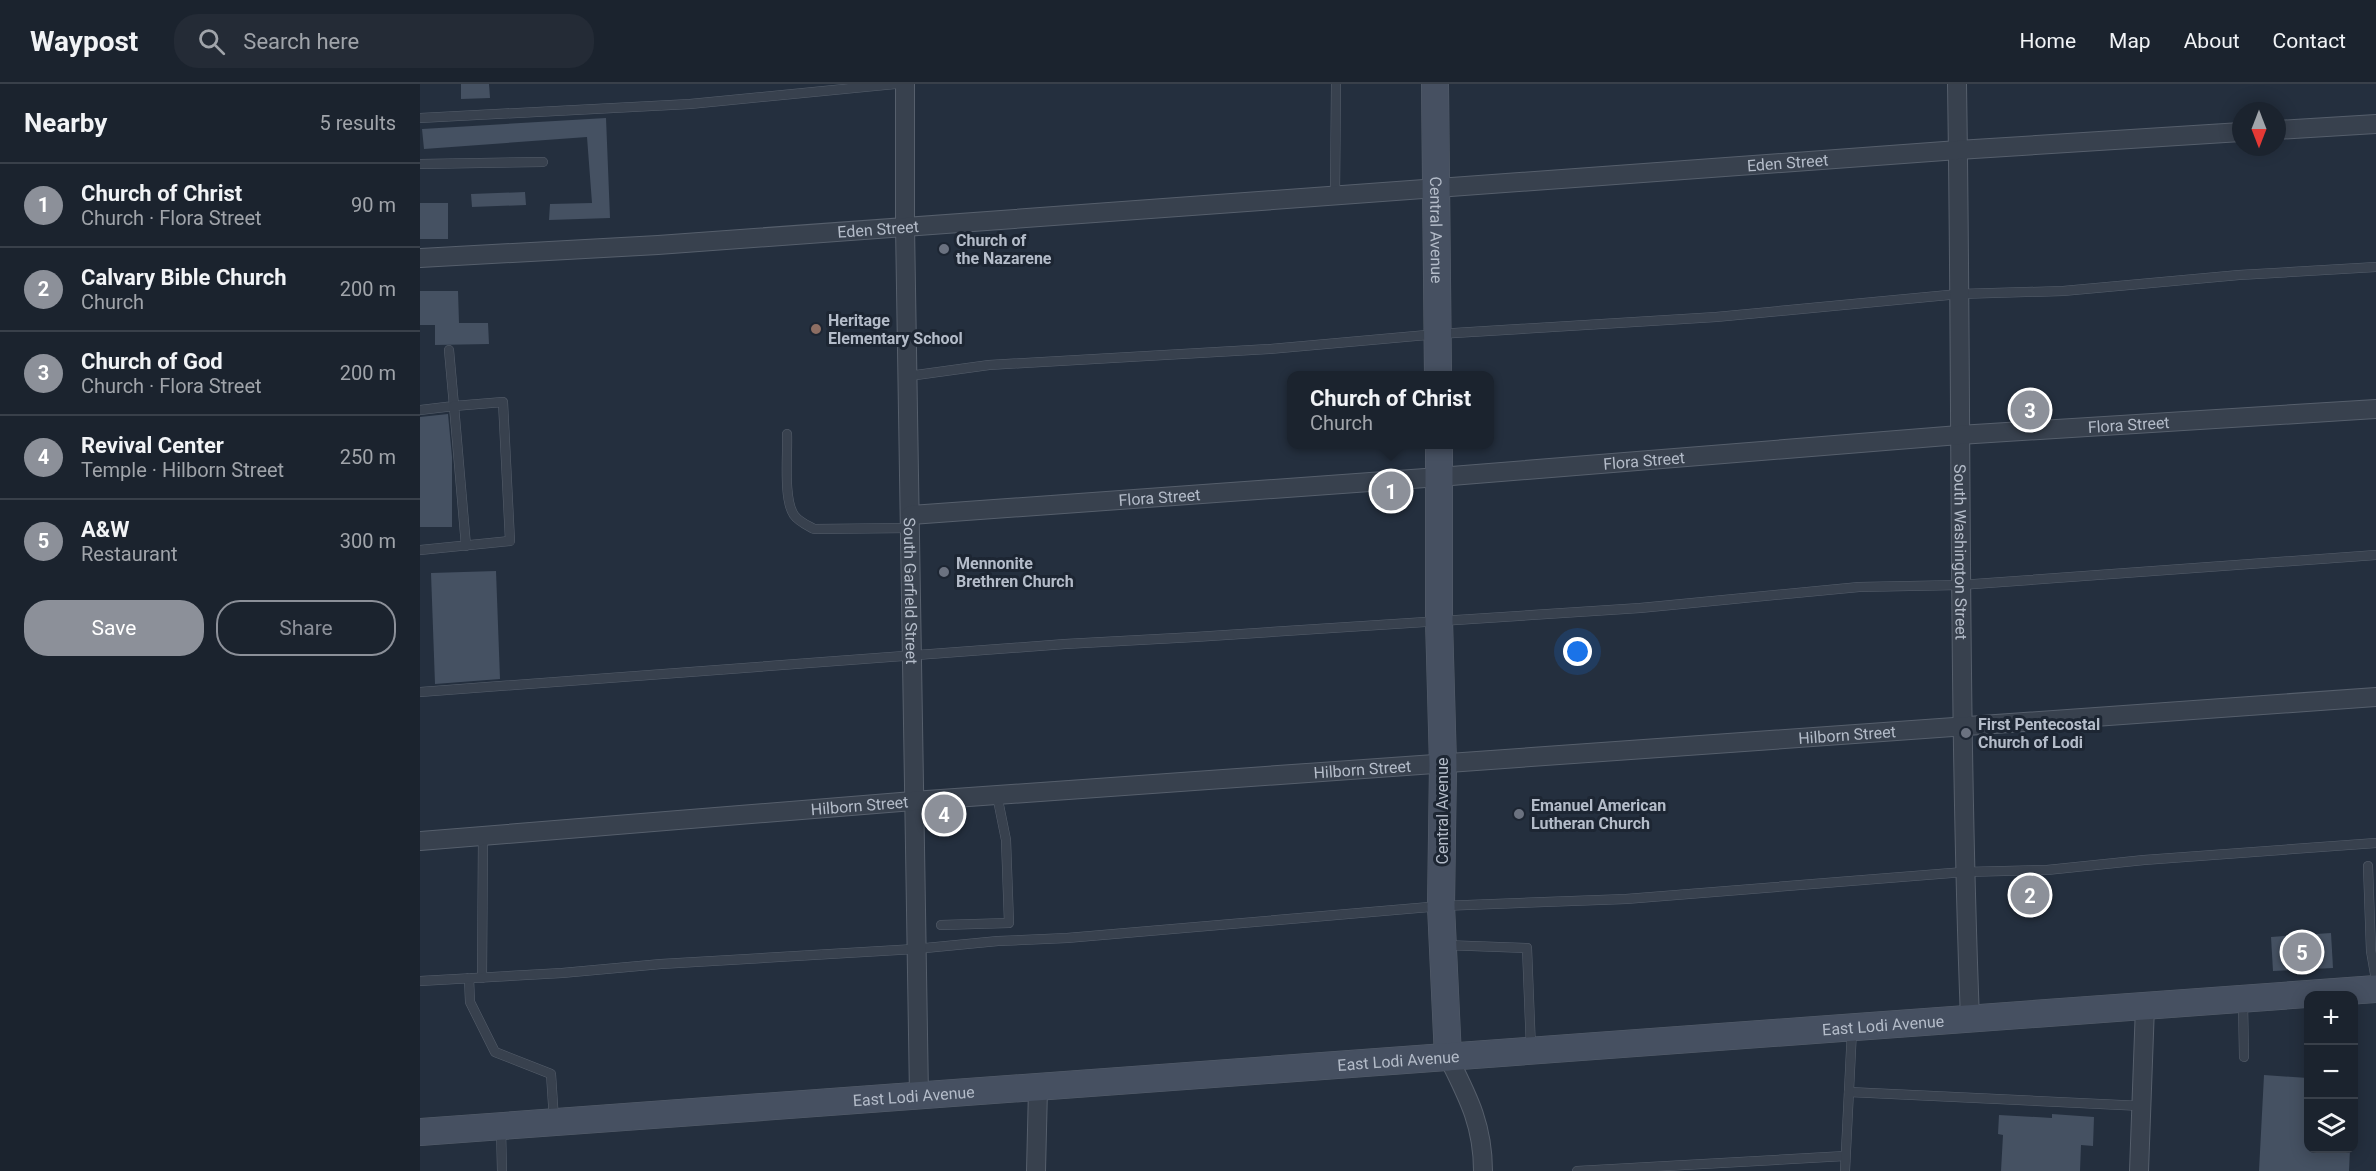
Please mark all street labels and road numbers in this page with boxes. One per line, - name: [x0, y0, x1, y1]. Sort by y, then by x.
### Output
- street label: Eden Street: [1746, 151, 1829, 175]
- street label: Central Avenue: [1426, 176, 1446, 284]
- street label: Eden Street: [837, 217, 919, 242]
- street label: Flora Street: [2087, 413, 2170, 437]
- street label: Flora Street: [1602, 448, 1686, 474]
- street label: South Washington Street: [1950, 464, 1971, 640]
- street label: Flora Street: [1118, 485, 1201, 510]
- street label: South Garfield Street: [900, 517, 921, 665]
- street label: Hilborn Street: [1798, 722, 1896, 748]
- street label: Hilborn Street: [1313, 757, 1412, 783]
- street label: Central Avenue: [1433, 758, 1452, 864]
- street label: Hilborn Street: [810, 792, 909, 819]
- street label: East Lodi Avenue: [1821, 1012, 1945, 1039]
- street label: East Lodi Avenue: [1337, 1047, 1460, 1075]
- street label: East Lodi Avenue: [852, 1082, 975, 1110]

